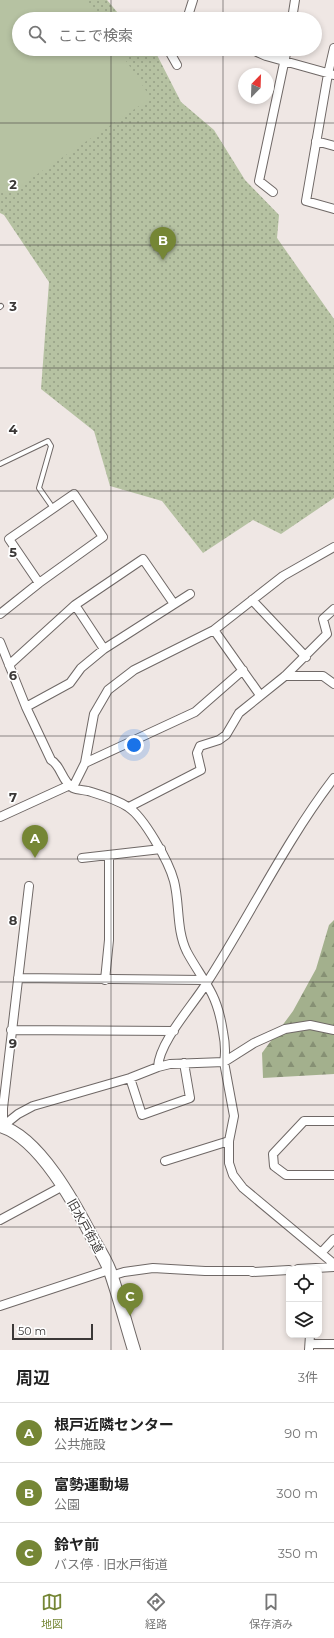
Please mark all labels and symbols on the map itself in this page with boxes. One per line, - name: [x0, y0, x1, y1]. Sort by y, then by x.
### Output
- north arrow: [238, 68, 274, 104]
- text: 2: [9, 176, 17, 192]
- pin: B: [150, 227, 176, 260]
- text: 3: [8, 298, 17, 314]
- text: 4: [9, 421, 18, 437]
- text: 5: [9, 544, 17, 560]
- text: 6: [9, 667, 18, 683]
- your location: [124, 735, 144, 755]
- text: 7: [9, 789, 17, 805]
- pin: A: [22, 825, 48, 858]
- text: 8: [9, 912, 18, 928]
- text: 9: [9, 1035, 17, 1051]
- street label: 旧水戸街道: [64, 1196, 107, 1256]
- pin: C: [117, 1283, 143, 1316]
- scale bar: [12, 1322, 93, 1341]

